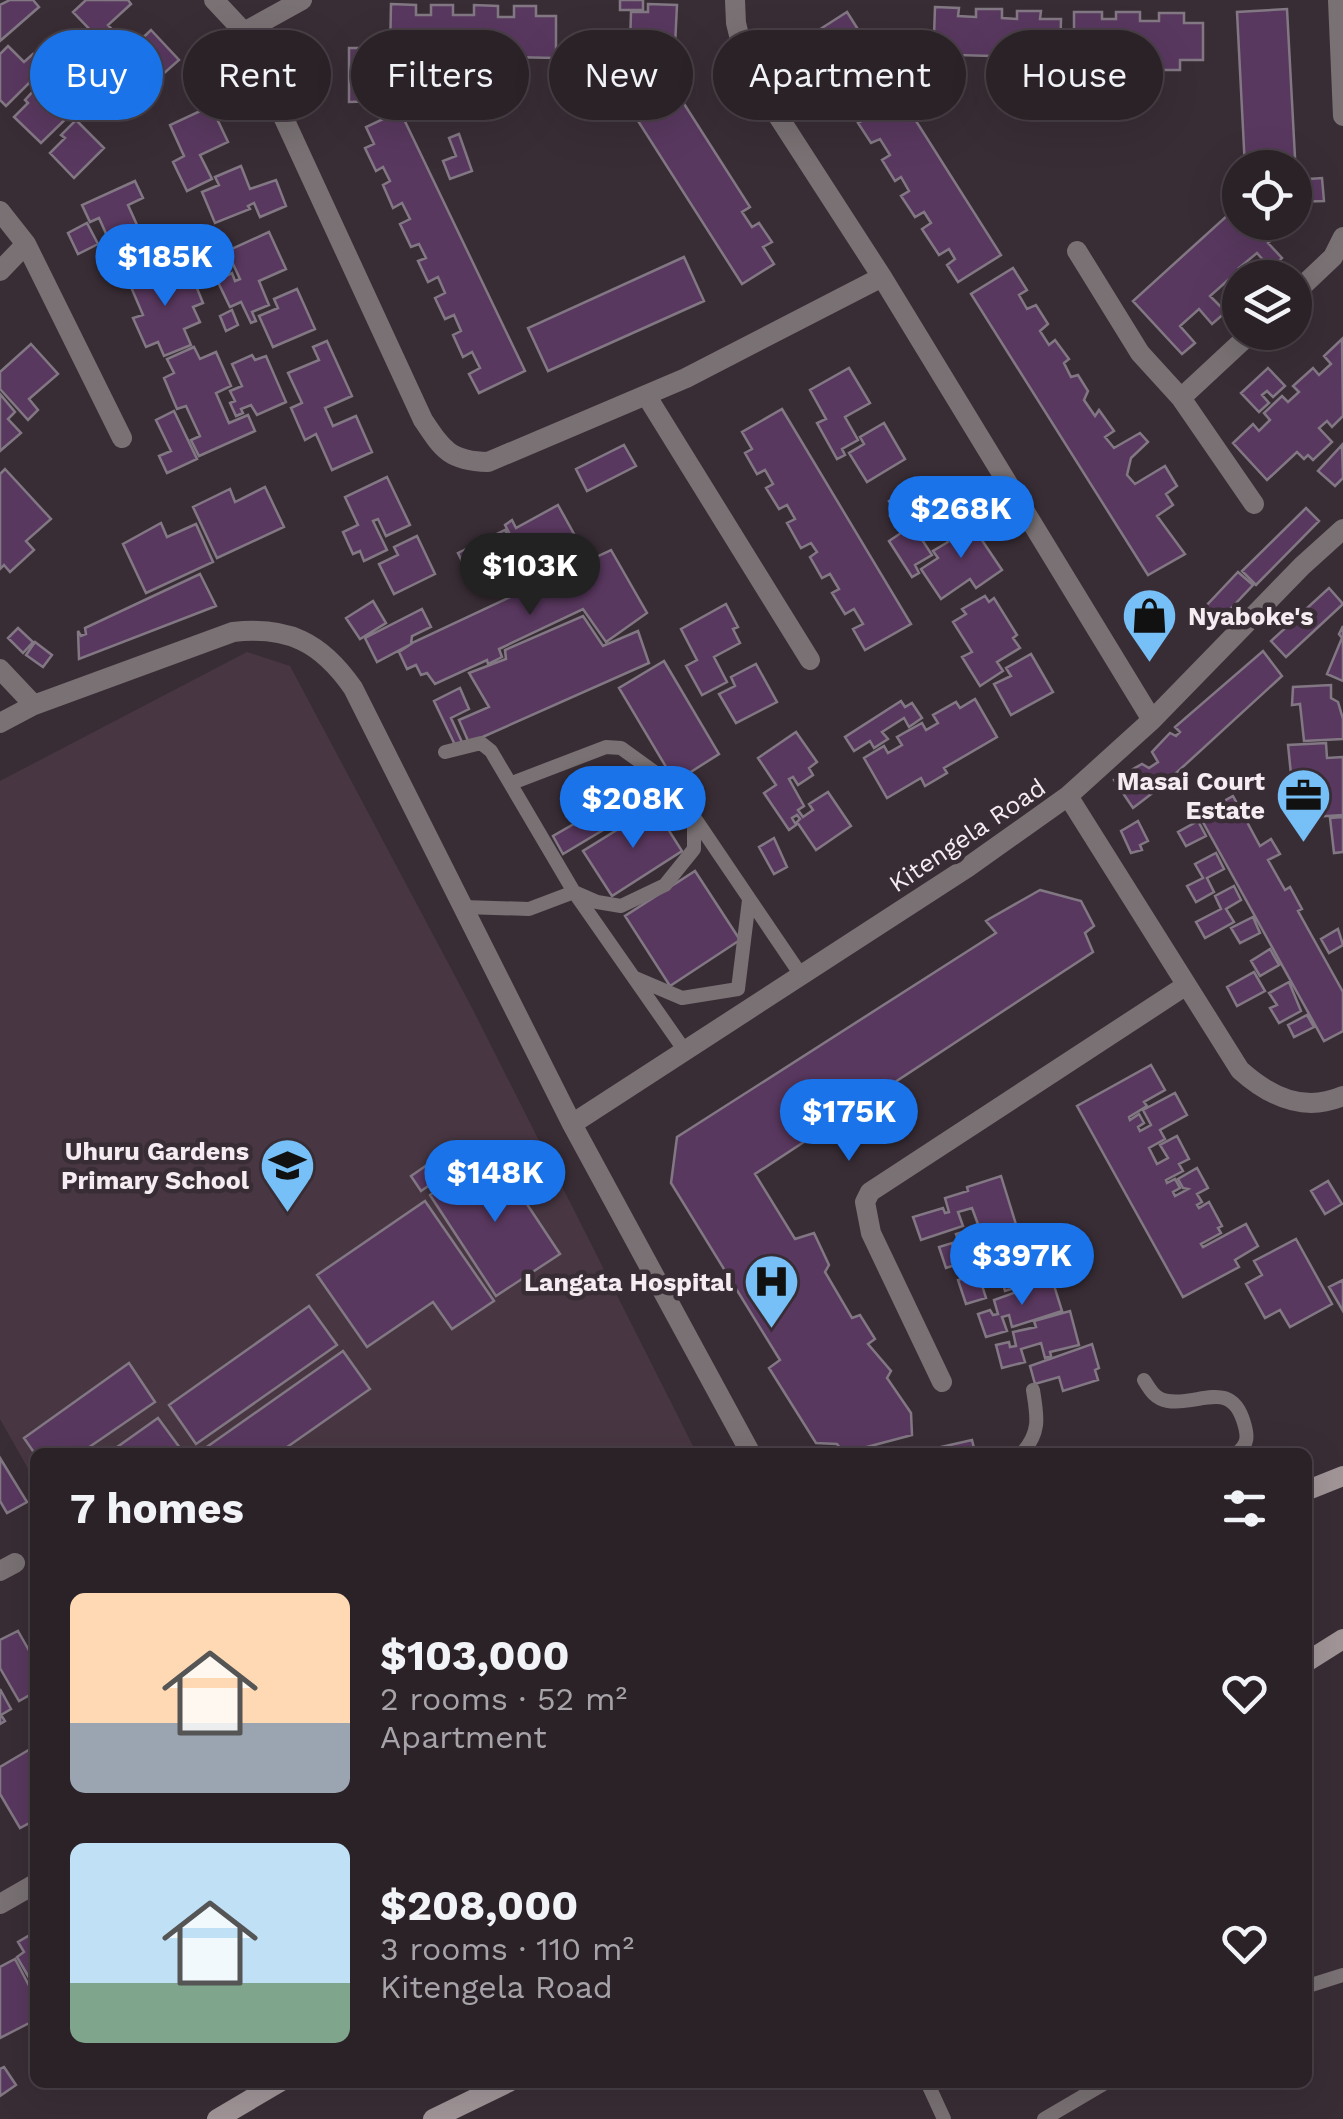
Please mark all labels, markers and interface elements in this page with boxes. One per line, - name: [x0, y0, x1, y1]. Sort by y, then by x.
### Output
- chip: Buy: [30, 30, 163, 120]
- chip: Rent: [183, 30, 331, 120]
- chip: Filters: [351, 30, 529, 120]
- chip: New: [549, 30, 693, 120]
- chip: Apartment: [713, 30, 966, 120]
- chip: House: [986, 30, 1163, 120]
- map controls: [1222, 150, 1312, 350]
- button: locate: [1222, 150, 1312, 240]
- pin: $185K: [95, 224, 235, 309]
- text: $185K: [117, 237, 213, 275]
- button: layers: [1222, 260, 1312, 350]
- pin: $268K: [891, 476, 1031, 561]
- text: $268K: [910, 489, 1012, 527]
- pin: $103K: [460, 533, 600, 618]
- text: $103K: [482, 546, 578, 584]
- shop icon: Nyaboke's: [1119, 586, 1179, 665]
- place label: Nyaboke's: [1188, 602, 1314, 631]
- office icon: Masai Court Estate: [1274, 765, 1334, 844]
- pin: $208K: [563, 766, 703, 851]
- place label: Masai Court Estate: [1117, 767, 1265, 825]
- street label: Kitengela Road: [884, 773, 1051, 898]
- text: $208K: [582, 779, 684, 817]
- pin: $175K: [779, 1079, 919, 1164]
- text: $175K: [802, 1092, 896, 1130]
- school or university icon: Uhuru Gardens Primary School: [258, 1135, 318, 1214]
- place label: Uhuru Gardens Primary School: [61, 1137, 250, 1195]
- pin: $148K: [425, 1140, 565, 1225]
- text: $148K: [446, 1153, 544, 1191]
- pin: $397K: [952, 1223, 1092, 1308]
- text: $397K: [972, 1236, 1072, 1274]
- hospital icon: Langata Hospital: [742, 1252, 802, 1331]
- place label: Langata Hospital: [524, 1268, 734, 1297]
- icon: filters: [1217, 1481, 1272, 1536]
- text: 7 homes: [70, 1484, 244, 1533]
- text: $103,000: [380, 1631, 570, 1680]
- icon: home: [150, 1633, 270, 1753]
- icon: heart: [1217, 1666, 1272, 1721]
- text: 2 rooms · 52 m²: [380, 1680, 627, 1718]
- text: Apartment: [380, 1718, 547, 1756]
- text: $208,000: [380, 1881, 578, 1930]
- icon: home: [150, 1883, 270, 2003]
- icon: heart: [1217, 1916, 1272, 1971]
- text: 3 rooms · 110 m²: [380, 1930, 634, 1968]
- text: Kitengela Road: [380, 1968, 613, 2006]

